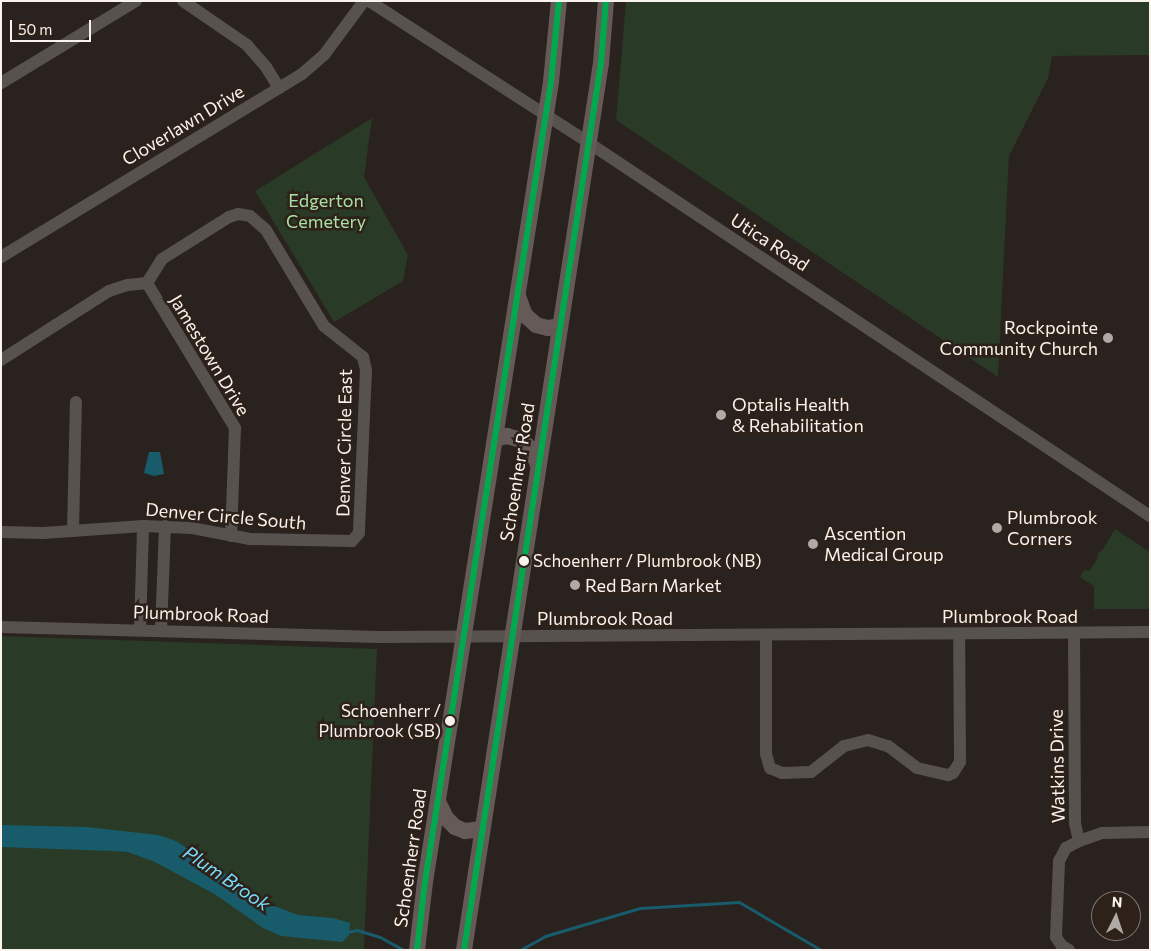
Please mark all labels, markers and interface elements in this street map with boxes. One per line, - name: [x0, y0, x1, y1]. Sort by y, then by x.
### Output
- scale bar: [12, 10, 94, 42]
- text: 50 m: [18, 20, 52, 38]
- street label: Cloverlawn Drive: [118, 80, 248, 170]
- park label: Edgerton Cemetery: [286, 190, 366, 232]
- street label: Utica Road: [727, 209, 813, 275]
- street label: Jamestown Drive: [165, 291, 255, 419]
- place label: Rockpointe Community Church: [940, 317, 1098, 359]
- marker: Rockpointe Community Church: [1102, 332, 1114, 344]
- street label: Denver Circle East: [332, 369, 356, 517]
- place label: Optalis Health & Rehabilitation: [732, 394, 864, 436]
- street label: Schoenherr Road: [495, 401, 539, 543]
- marker: Optalis Health & Rehabilitation: [714, 408, 728, 422]
- street label: Denver Circle South: [145, 498, 307, 534]
- place label: Plumbrook Corners: [1007, 507, 1097, 550]
- marker: Plumbrook Corners: [991, 522, 1003, 534]
- place label: Ascention Medical Group: [824, 523, 944, 566]
- marker: Ascention Medical Group: [806, 537, 820, 551]
- place label: Schoenherr / Plumbrook (NB): [533, 551, 762, 571]
- marker: Schoenherr / Plumbrook (NB): [519, 556, 529, 566]
- place label: Red Barn Market: [585, 574, 722, 596]
- marker: Red Barn Market: [569, 579, 581, 591]
- street label: Plumbrook Road: [133, 601, 269, 627]
- street label: Plumbrook Road: [942, 605, 1078, 627]
- street label: Plumbrook Road: [537, 607, 673, 629]
- place label: Schoenherr / Plumbrook (SB): [319, 701, 441, 741]
- street label: Watkins Drive: [1045, 709, 1069, 823]
- marker: Schoenherr / Plumbrook (SB): [445, 716, 455, 726]
- street label: Schoenherr Road: [390, 787, 430, 929]
- water label: Plum Brook: [179, 841, 275, 915]
- north arrow: [1091, 891, 1141, 941]
- text: N: [1111, 893, 1123, 910]

